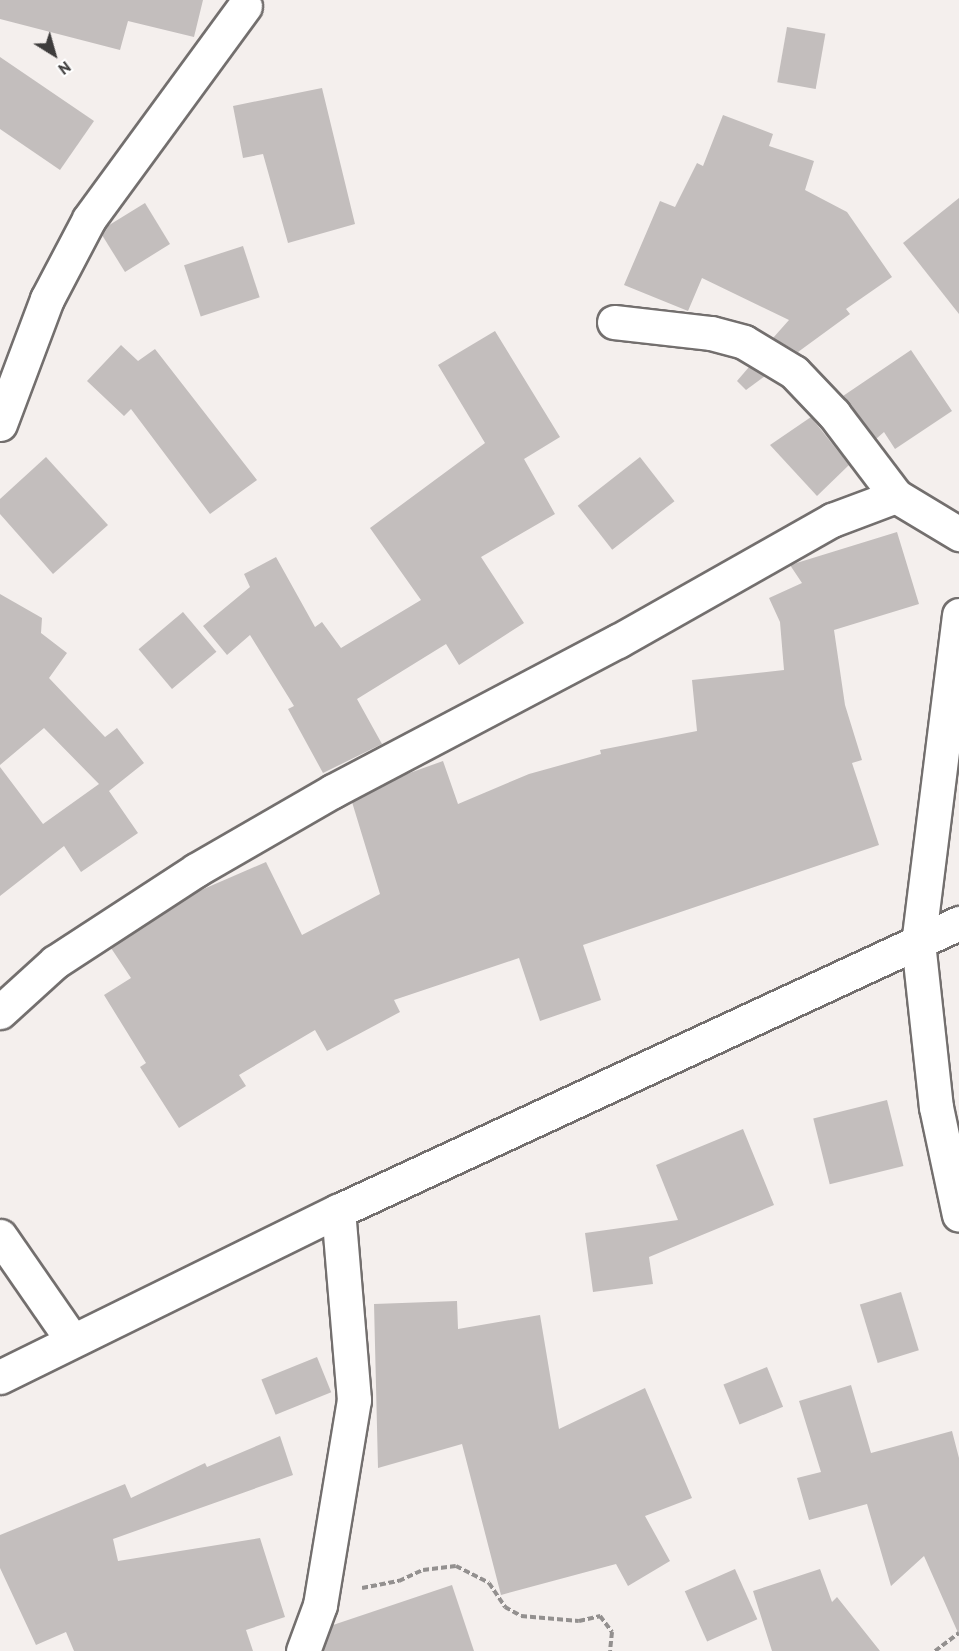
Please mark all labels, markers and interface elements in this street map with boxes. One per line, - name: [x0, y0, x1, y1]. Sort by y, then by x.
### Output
- north arrow: [24, 24, 84, 84]
- text: N: [55, 57, 75, 80]

